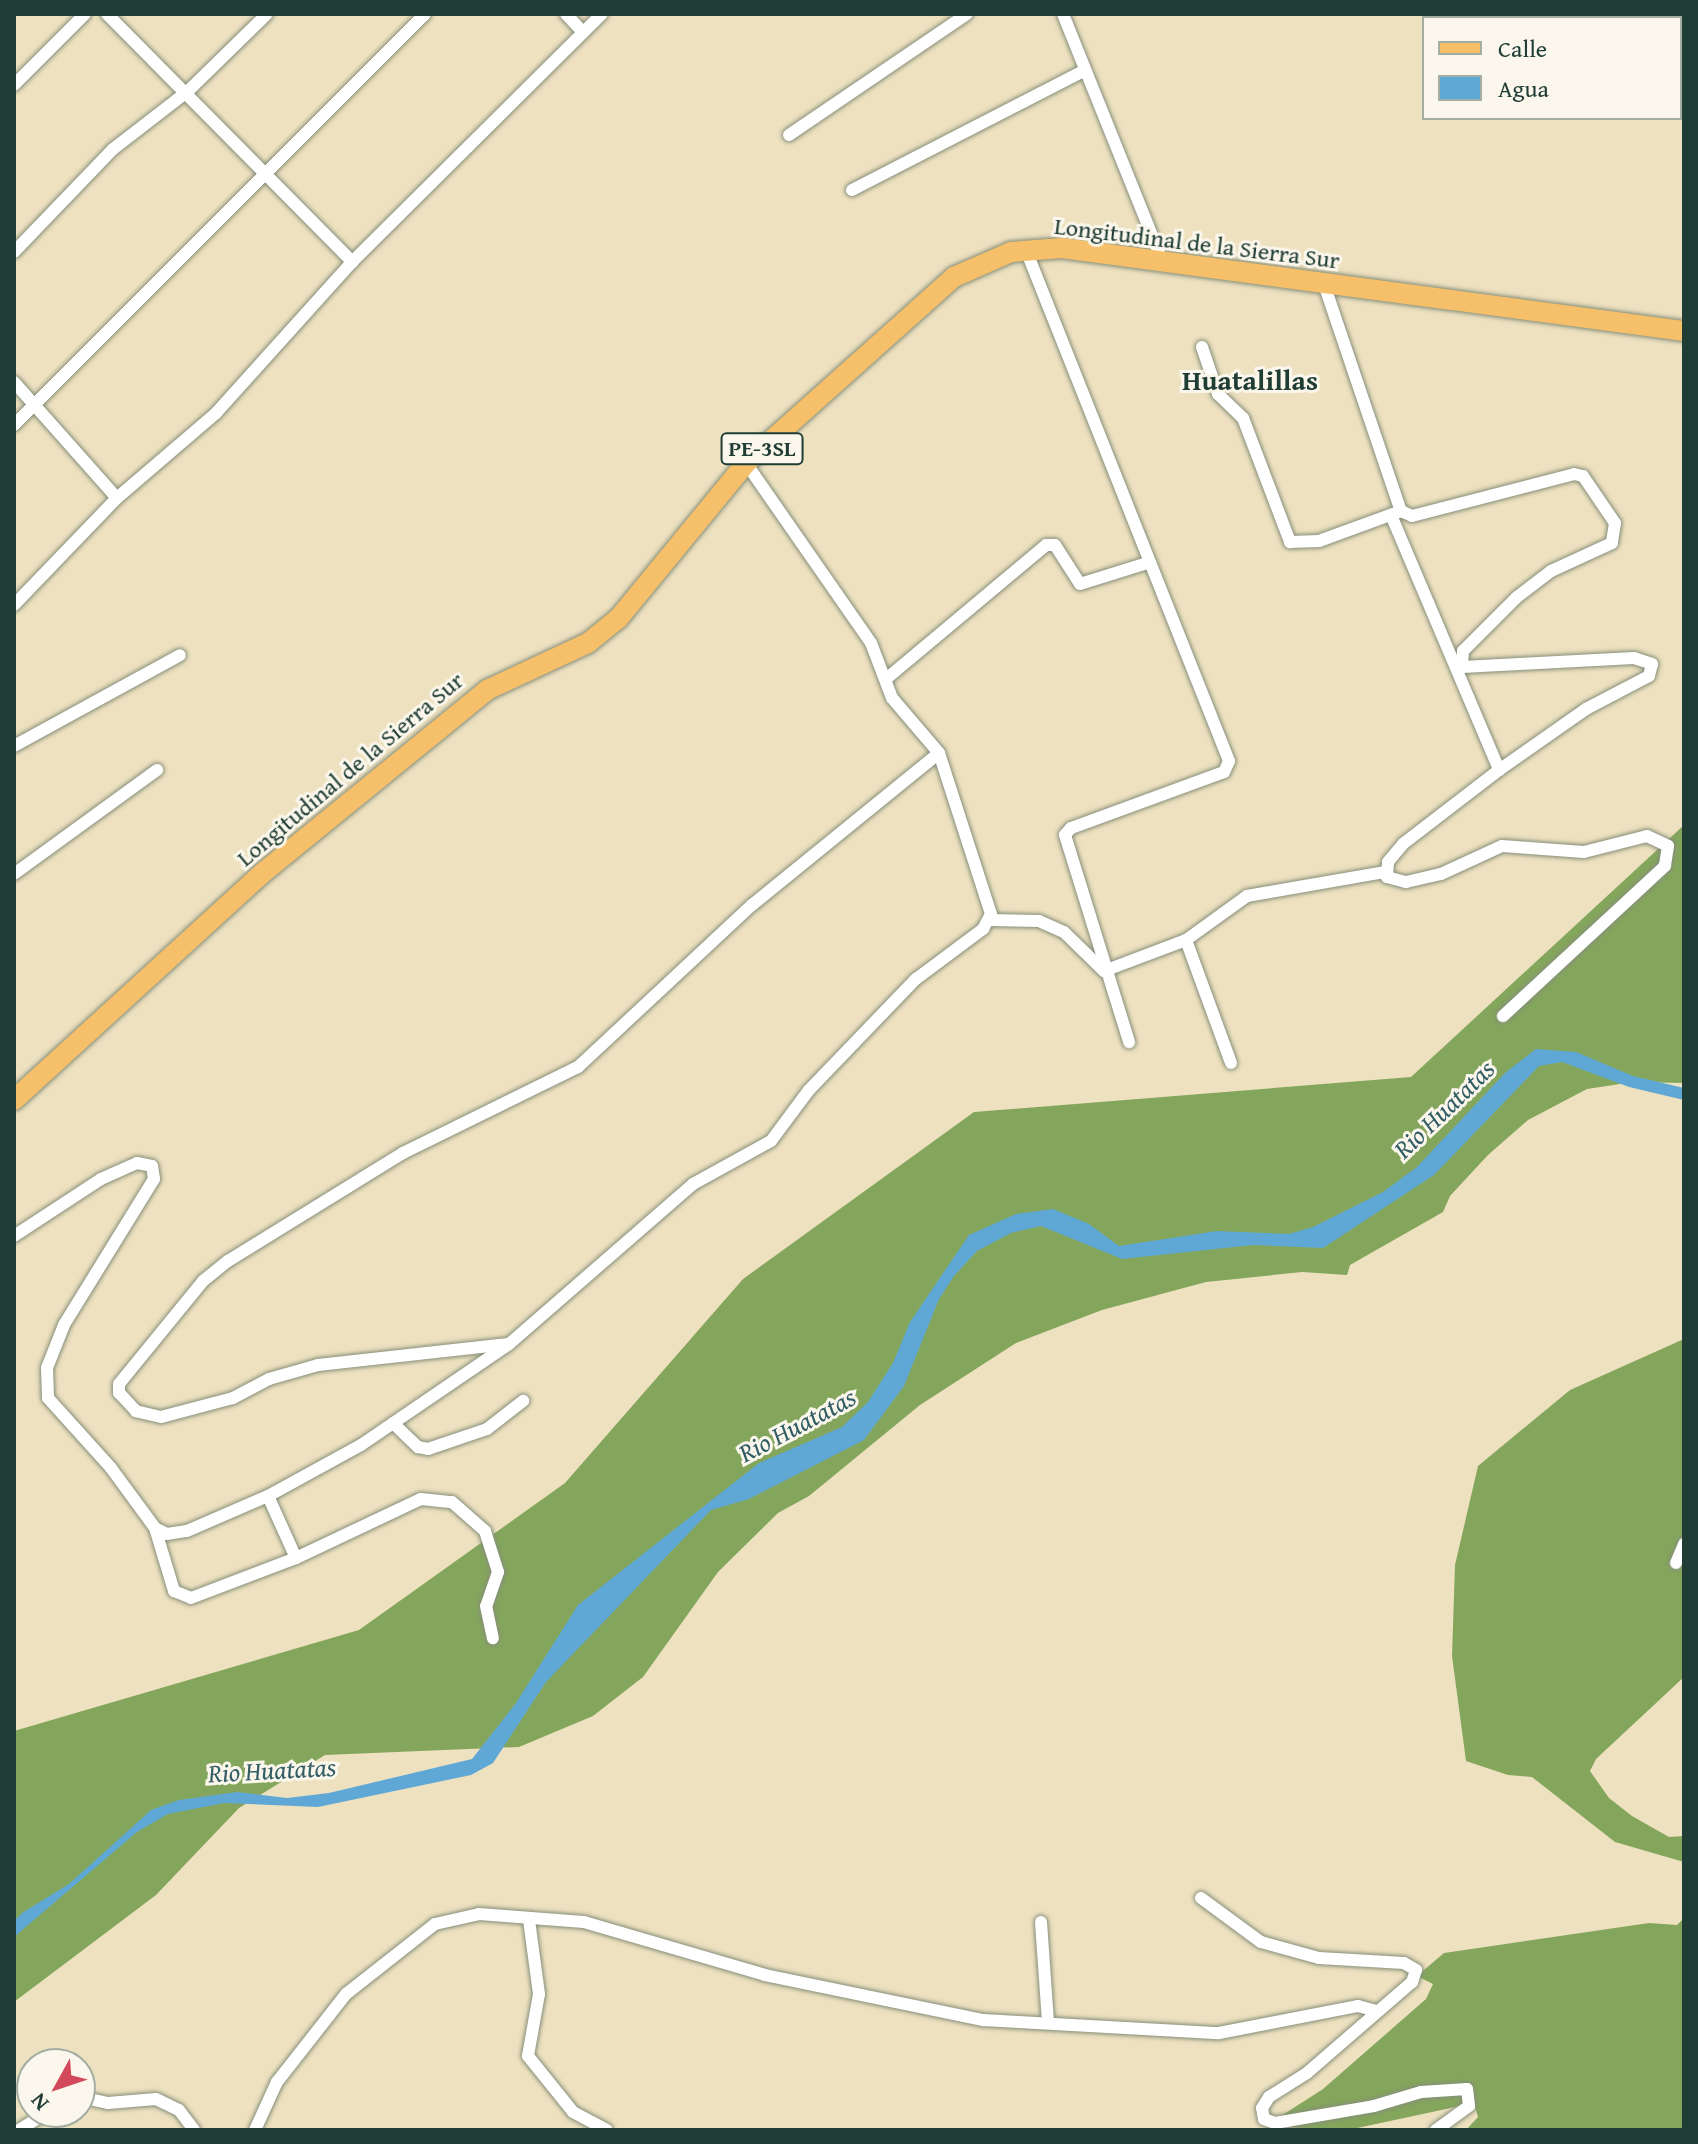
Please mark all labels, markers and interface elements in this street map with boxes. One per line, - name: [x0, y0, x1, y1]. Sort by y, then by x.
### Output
- legend: [1422, 16, 1682, 120]
- text: Calle: [1498, 31, 1547, 66]
- text: Agua: [1498, 71, 1549, 106]
- street label: Longitudinal de la Sierra Sur: [1053, 211, 1341, 275]
- district label: Huatalillas: [1182, 363, 1318, 397]
- road number: PE-3SL: [720, 431, 804, 467]
- street label: Longitudinal de la Sierra Sur: [231, 666, 469, 872]
- water label: Rio Huatatas: [1387, 1053, 1501, 1165]
- water label: Rio Huatatas: [733, 1381, 861, 1469]
- water label: Rio Huatatas: [207, 1751, 337, 1789]
- north arrow: [16, 2048, 96, 2128]
- text: N: [22, 2086, 56, 2118]

